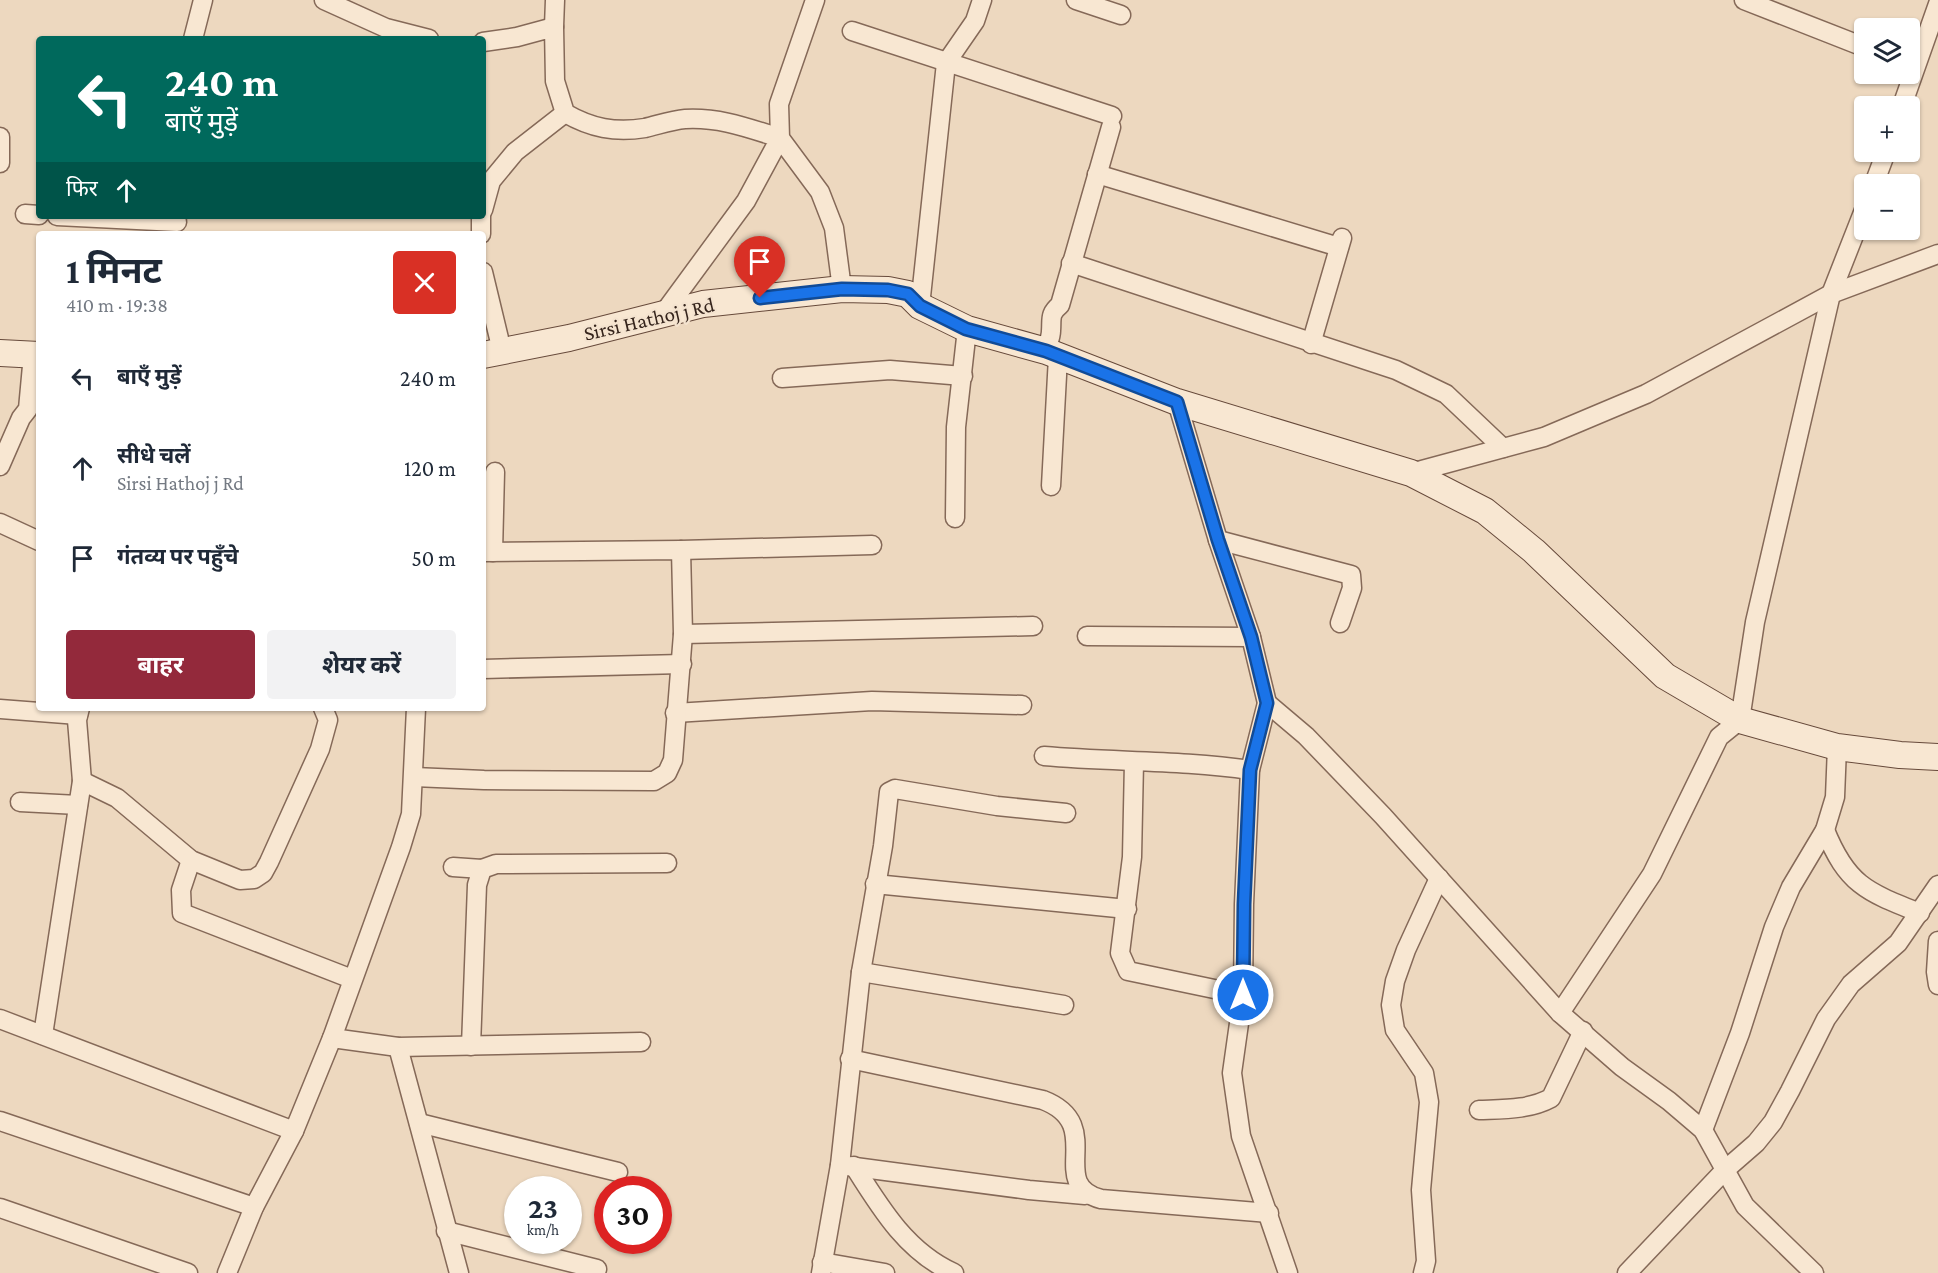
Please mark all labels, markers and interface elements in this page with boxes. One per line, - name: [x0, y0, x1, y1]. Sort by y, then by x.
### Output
- map controls: [1854, 18, 1920, 240]
- button: layers: [1854, 18, 1920, 84]
- text: 240 m: [165, 58, 278, 105]
- icon: left: [66, 60, 144, 138]
- button: +: [1854, 96, 1920, 162]
- text: बाएँ मुड़ें: [165, 107, 238, 137]
- icon: ahead: [110, 174, 143, 207]
- button: −: [1854, 174, 1920, 240]
- text: फिर: [66, 176, 98, 201]
- pin: [734, 236, 785, 298]
- icon: arrive: [743, 245, 776, 278]
- text: 1 मिनट: [66, 251, 162, 291]
- button: close: [393, 251, 456, 314]
- street label: Sirsi Hathoj j Rd: [581, 292, 717, 346]
- text: 410 m · 19:38: [66, 294, 168, 316]
- icon: left: [66, 362, 99, 395]
- text: बाएँ मुड़ें: [117, 364, 182, 389]
- text: 240 m: [400, 366, 456, 391]
- text: सीधे चलें: [117, 443, 191, 468]
- icon: ahead: [66, 452, 99, 485]
- text: 120 m: [404, 456, 456, 481]
- text: Sirsi Hathoj j Rd: [117, 472, 244, 494]
- icon: arrive: [66, 542, 99, 575]
- text: गंतव्य पर पहुँचे: [117, 544, 239, 569]
- text: 50 m: [411, 546, 456, 571]
- button: बाहर: [66, 630, 255, 699]
- button: शेयर करें: [267, 630, 456, 699]
- position arrow: [1211, 963, 1275, 1027]
- speed limit sign: 30: [594, 1176, 672, 1254]
- text: 23: [528, 1191, 558, 1224]
- text: km/h: [527, 1222, 559, 1238]

